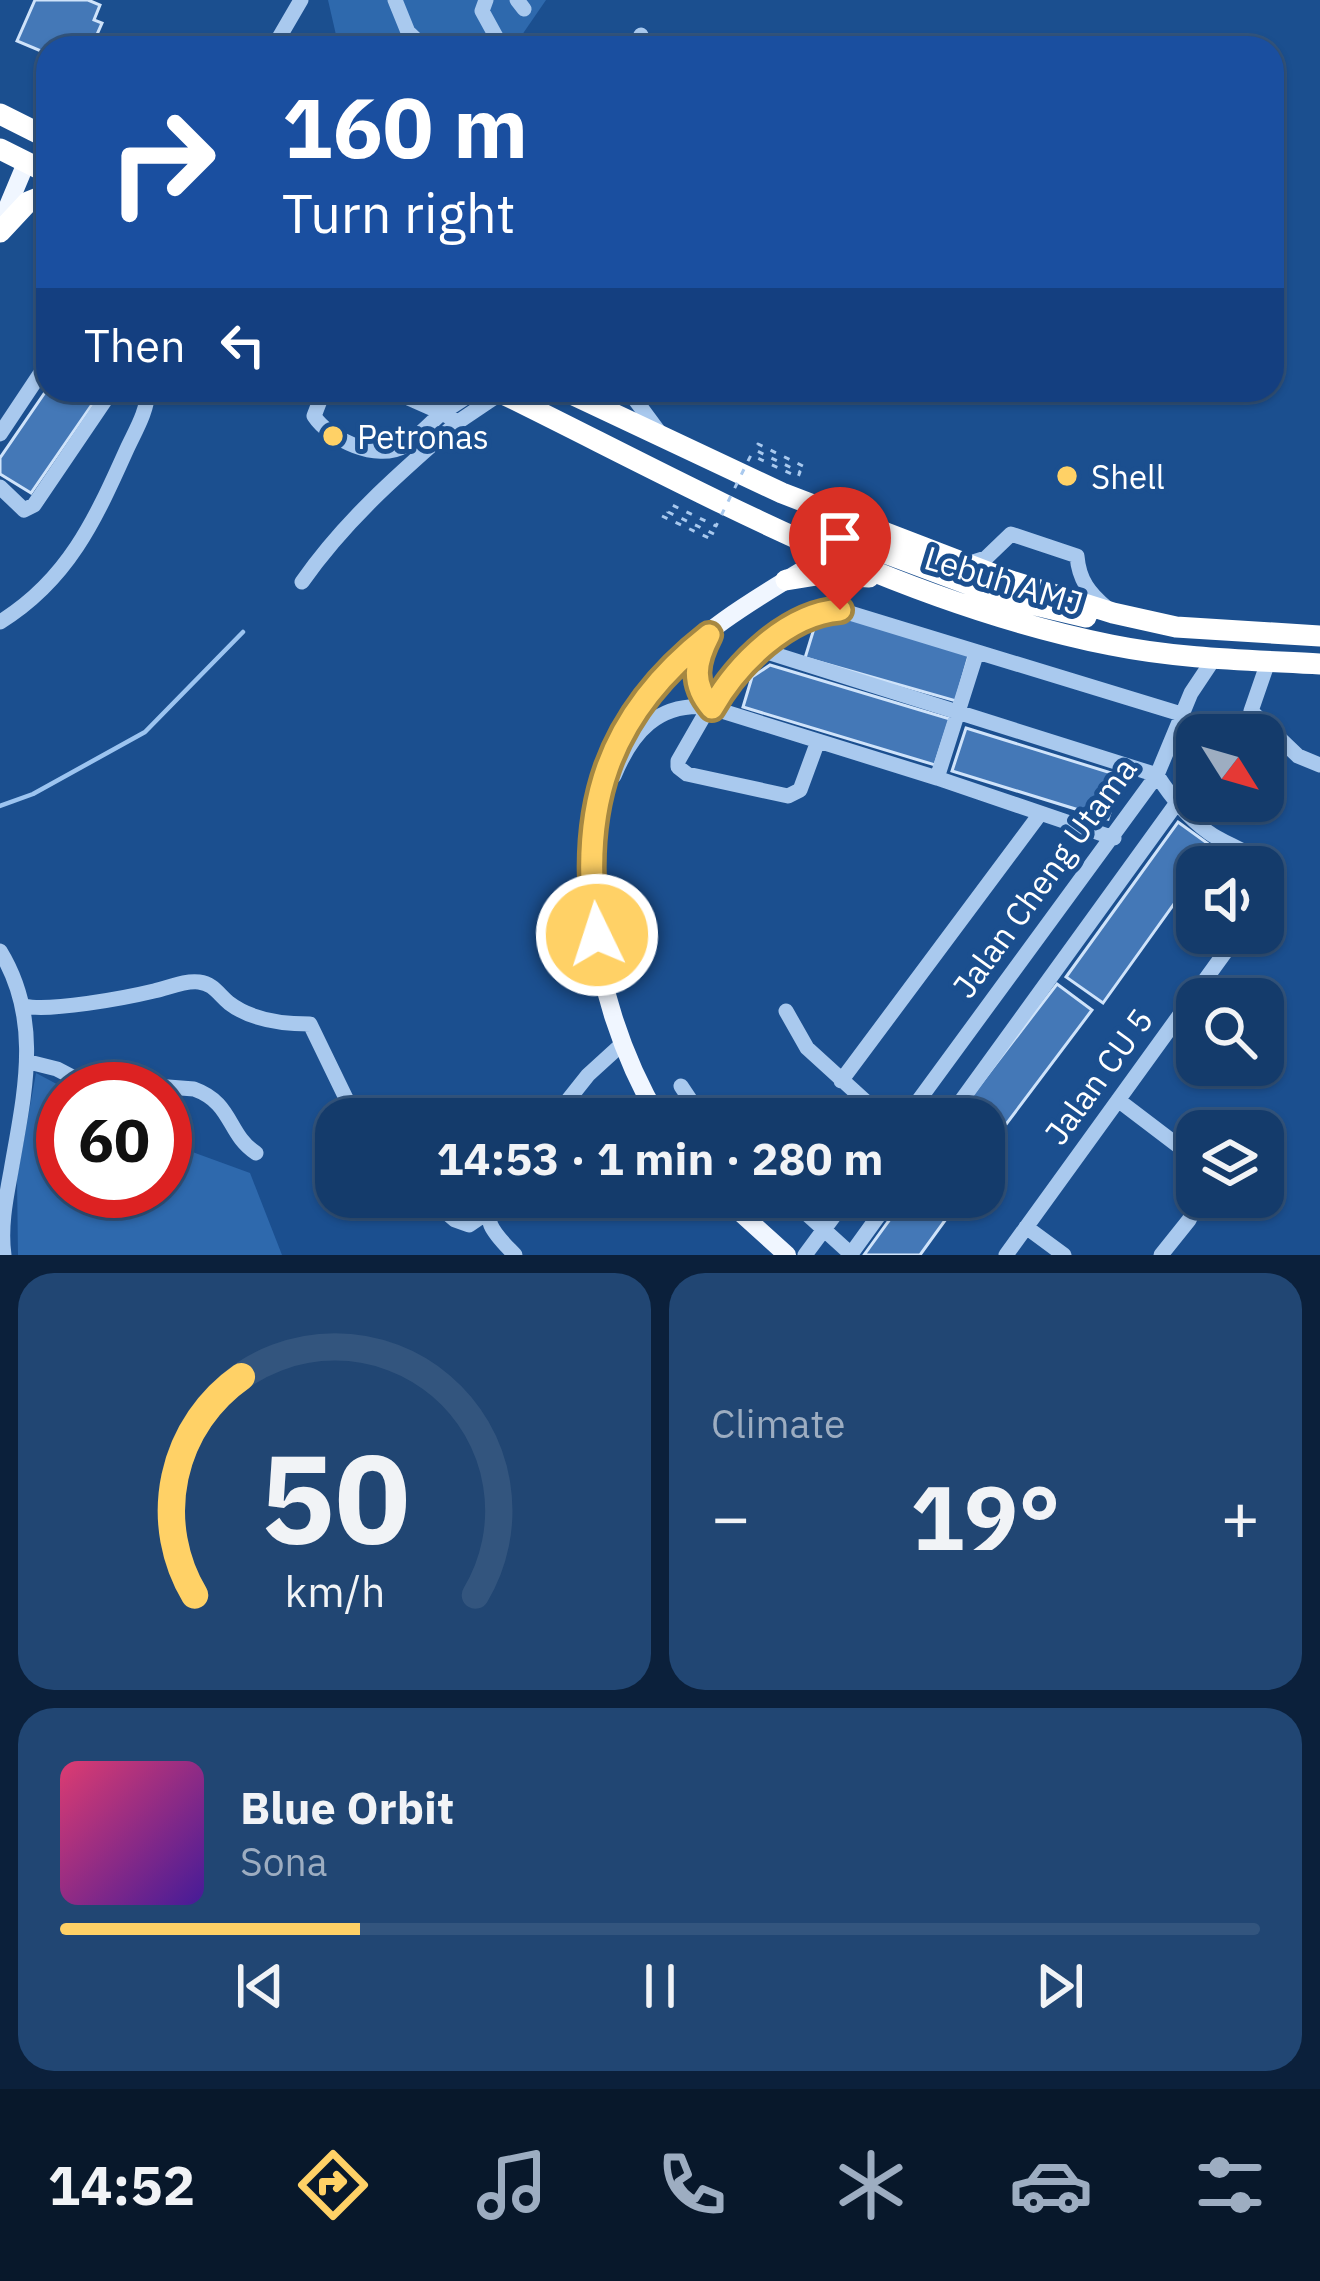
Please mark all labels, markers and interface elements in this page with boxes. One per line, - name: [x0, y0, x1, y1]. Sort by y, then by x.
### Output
- text: 160 m: [282, 72, 528, 181]
- icon: right: [84, 84, 240, 240]
- text: Turn right: [282, 178, 516, 248]
- icon: left: [210, 312, 276, 378]
- text: Then: [84, 316, 186, 374]
- place label: Petronas: [357, 415, 489, 458]
- marker: Petronas: [320, 423, 346, 449]
- place label: Shell: [1091, 455, 1165, 498]
- marker: Shell: [1054, 463, 1080, 489]
- pin: [789, 487, 891, 610]
- icon: arrive: [807, 505, 873, 571]
- street label: Lebuh AMJ: [920, 536, 1088, 624]
- north arrow: [1176, 714, 1284, 822]
- map controls: [1176, 714, 1284, 1218]
- street label: Jalan Cheng Utama: [942, 748, 1146, 1006]
- button: sound: [1176, 846, 1284, 954]
- position arrow: [534, 872, 660, 998]
- button: search: [1176, 978, 1284, 1086]
- street label: Jalan CU 5: [1034, 999, 1162, 1153]
- speed limit sign: 60: [36, 1062, 192, 1218]
- button: layers: [1176, 1110, 1284, 1218]
- text: 14:53 · 1 min · 280 m: [437, 1129, 883, 1187]
- text: Climate: [711, 1398, 845, 1449]
- text: 50: [260, 1416, 409, 1578]
- text: 19°: [910, 1458, 1061, 1575]
- text: −: [711, 1473, 751, 1559]
- text: +: [1220, 1473, 1260, 1559]
- text: km/h: [284, 1562, 385, 1618]
- text: Blue Orbit: [240, 1778, 454, 1836]
- text: Sona: [240, 1836, 327, 1887]
- icon: previous: [227, 1953, 293, 2019]
- icon: pause: [627, 1953, 693, 2019]
- icon: next: [1027, 1953, 1093, 2019]
- icon: directions: [291, 2143, 375, 2227]
- icon: music: [470, 2143, 554, 2227]
- icon: phone: [650, 2143, 734, 2227]
- icon: climate: [829, 2143, 913, 2227]
- icon: car: [1009, 2143, 1093, 2227]
- icon: filters: [1188, 2143, 1272, 2227]
- text: 14:52: [48, 2150, 195, 2220]

